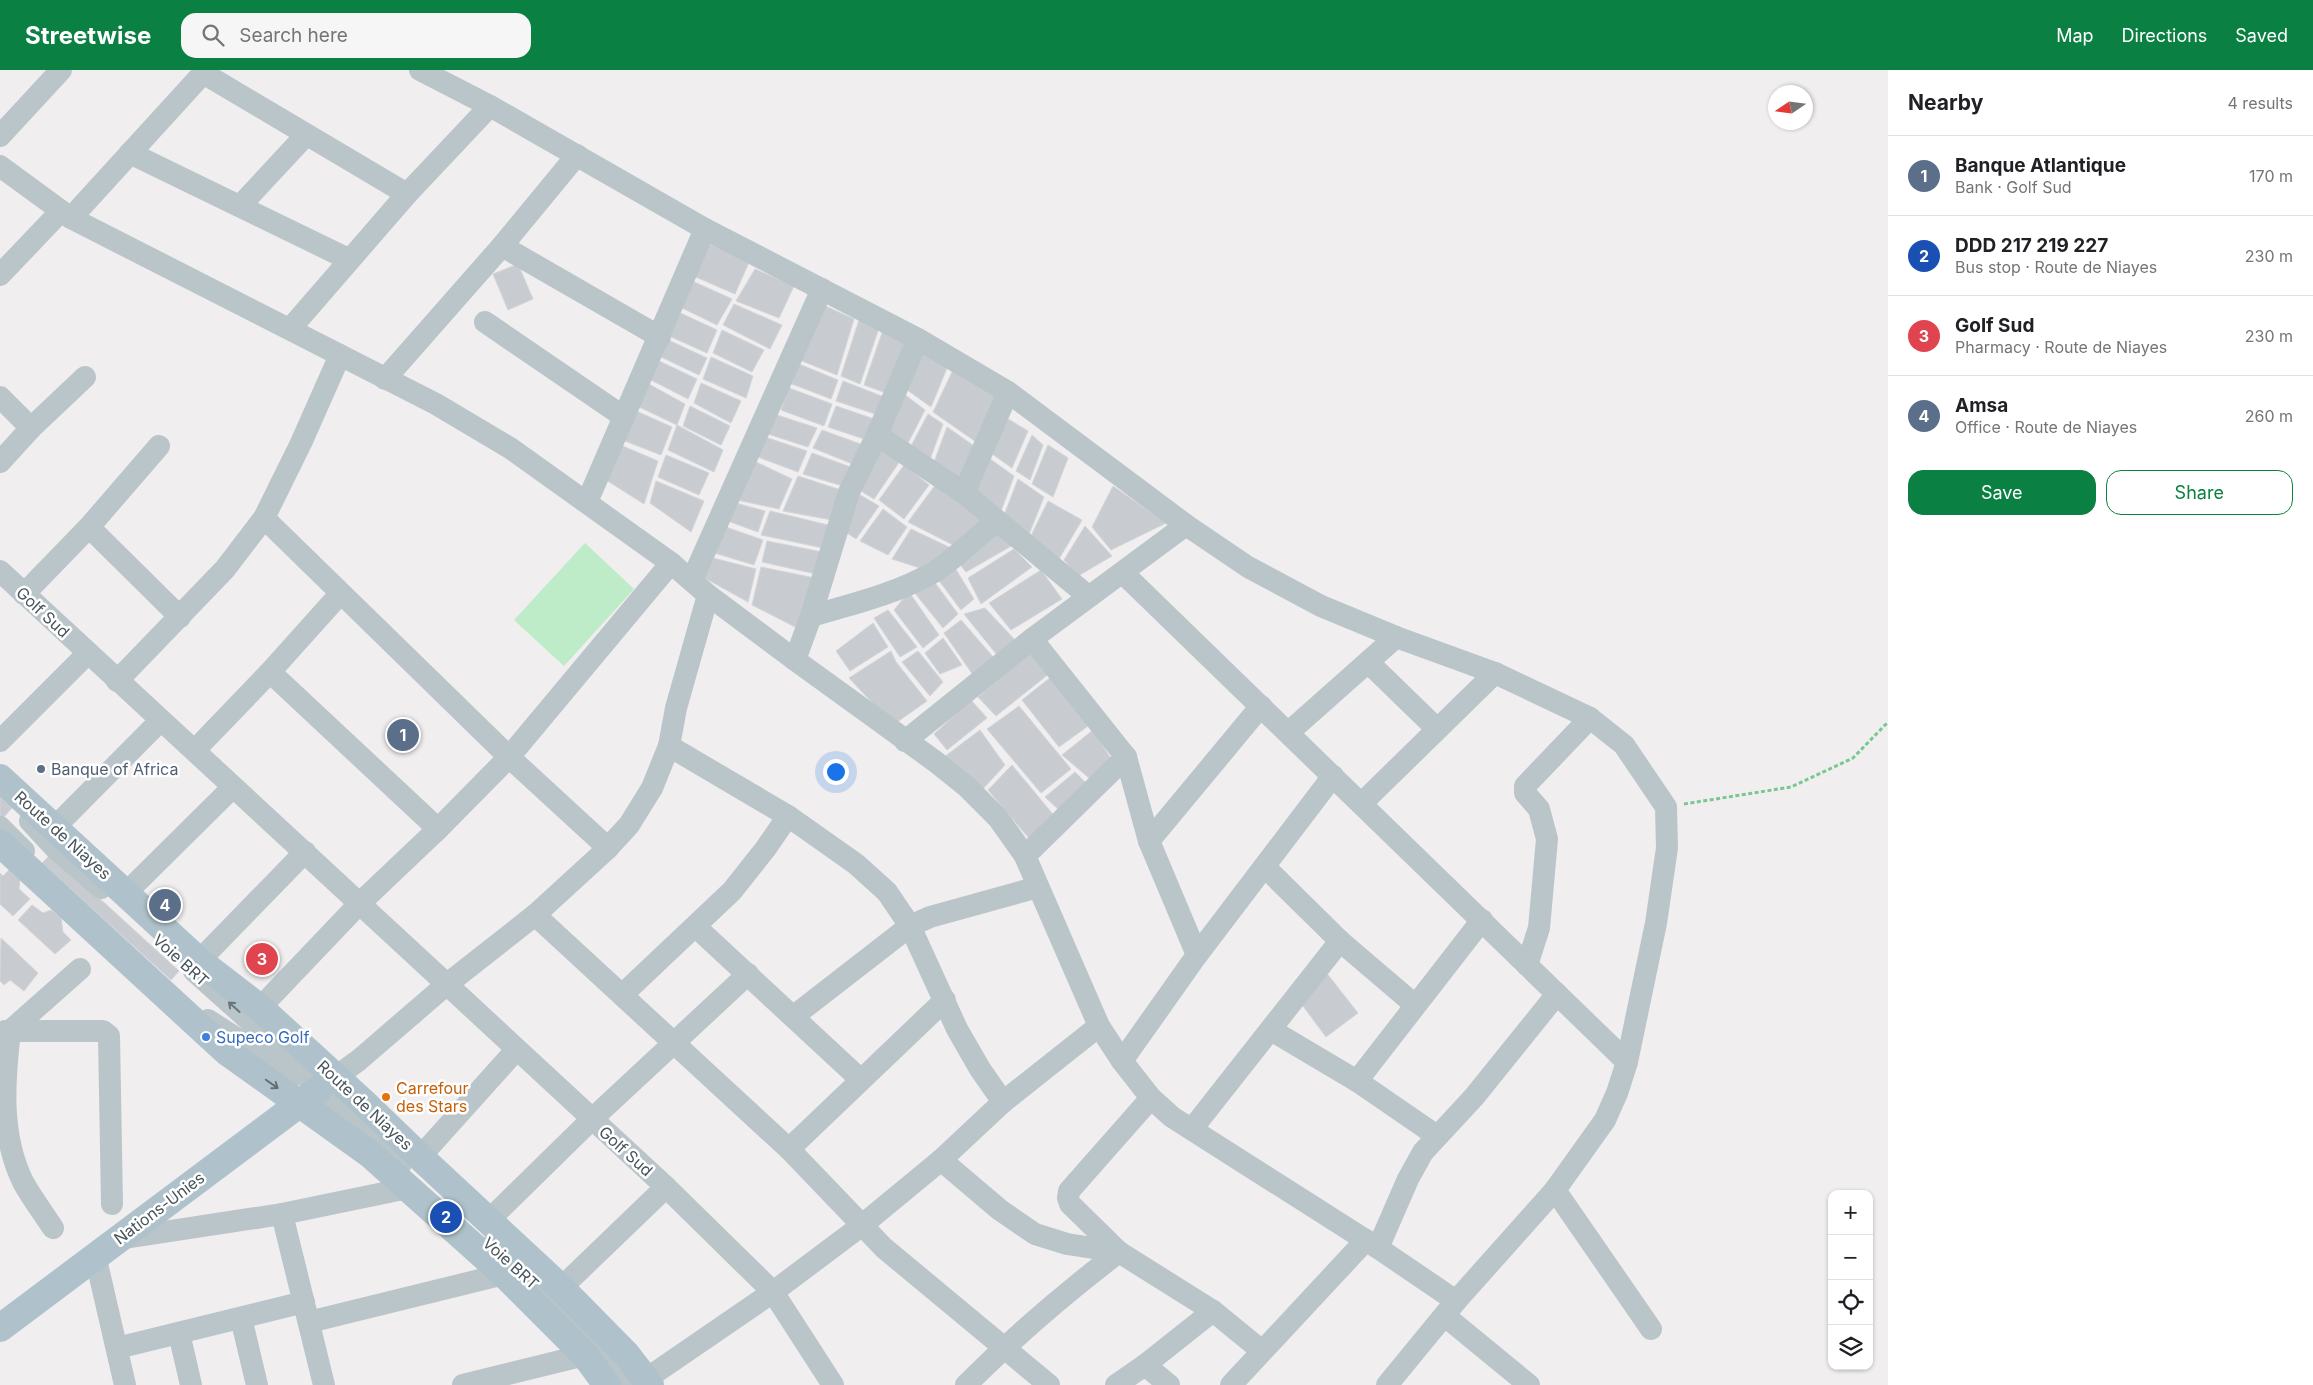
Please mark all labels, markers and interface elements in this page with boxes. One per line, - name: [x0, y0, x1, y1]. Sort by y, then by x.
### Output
- search box: [181, 13, 531, 58]
- text: Streetwise: [25, 21, 151, 50]
- icon: search: [199, 21, 227, 49]
- text: Search here: [239, 24, 348, 47]
- text: Map: [2056, 25, 2094, 46]
- text: Directions: [2122, 25, 2207, 46]
- text: Saved: [2235, 25, 2288, 46]
- north arrow: [1768, 85, 1813, 130]
- text: Nearby: [1908, 90, 1983, 115]
- text: 4 results: [2228, 93, 2293, 113]
- text: Banque Atlantique: [1955, 154, 2126, 177]
- text: 1: [1921, 166, 1927, 186]
- text: 170 m: [2249, 166, 2293, 186]
- text: Bank · Golf Sud: [1955, 177, 2072, 197]
- text: DDD 217 219 227: [1955, 234, 2108, 257]
- text: 2: [1919, 246, 1929, 266]
- text: 230 m: [2245, 246, 2293, 266]
- text: Bus stop · Route de Niayes: [1955, 257, 2157, 277]
- text: Golf Sud: [1955, 314, 2034, 337]
- text: 3: [1919, 326, 1929, 346]
- text: 230 m: [2245, 326, 2293, 346]
- text: Pharmacy · Route de Niayes: [1955, 337, 2167, 357]
- text: Amsa: [1955, 394, 2008, 417]
- text: 4: [1919, 406, 1929, 426]
- text: 260 m: [2245, 406, 2293, 426]
- text: Office · Route de Niayes: [1955, 417, 2137, 437]
- button: Save: [1908, 470, 2096, 515]
- button: Share: [2106, 470, 2293, 515]
- street label: Golf Sud: [12, 582, 74, 642]
- pin: 1: [387, 716, 419, 754]
- place label: Banque of Africa: [51, 759, 178, 779]
- your location: [823, 759, 849, 785]
- marker: Banque of Africa: [35, 763, 47, 775]
- street label: Route de Niayes: [11, 786, 115, 884]
- pin: 4: [149, 886, 181, 924]
- street label: Voie BRT: [149, 930, 213, 990]
- pin: 3: [246, 940, 278, 978]
- one-way arrow: [227, 1001, 240, 1013]
- place label: Supeco Golf: [216, 1027, 309, 1047]
- marker: Supeco Golf: [200, 1031, 212, 1043]
- street label: Route de Niayes: [313, 1056, 417, 1154]
- place label: Carrefour des Stars: [396, 1078, 469, 1116]
- one-way arrow: [265, 1079, 279, 1089]
- marker: Carrefour des Stars: [380, 1091, 392, 1103]
- street label: Golf Sud: [595, 1122, 657, 1180]
- street label: Nations-Unies: [110, 1168, 208, 1248]
- map controls: [1828, 1190, 1873, 1370]
- button: +: [1828, 1190, 1873, 1235]
- pin: 2: [430, 1198, 462, 1236]
- street label: Voie BRT: [479, 1233, 543, 1293]
- button: −: [1828, 1235, 1873, 1280]
- button: locate: [1828, 1280, 1873, 1325]
- button: layers: [1828, 1325, 1873, 1370]

